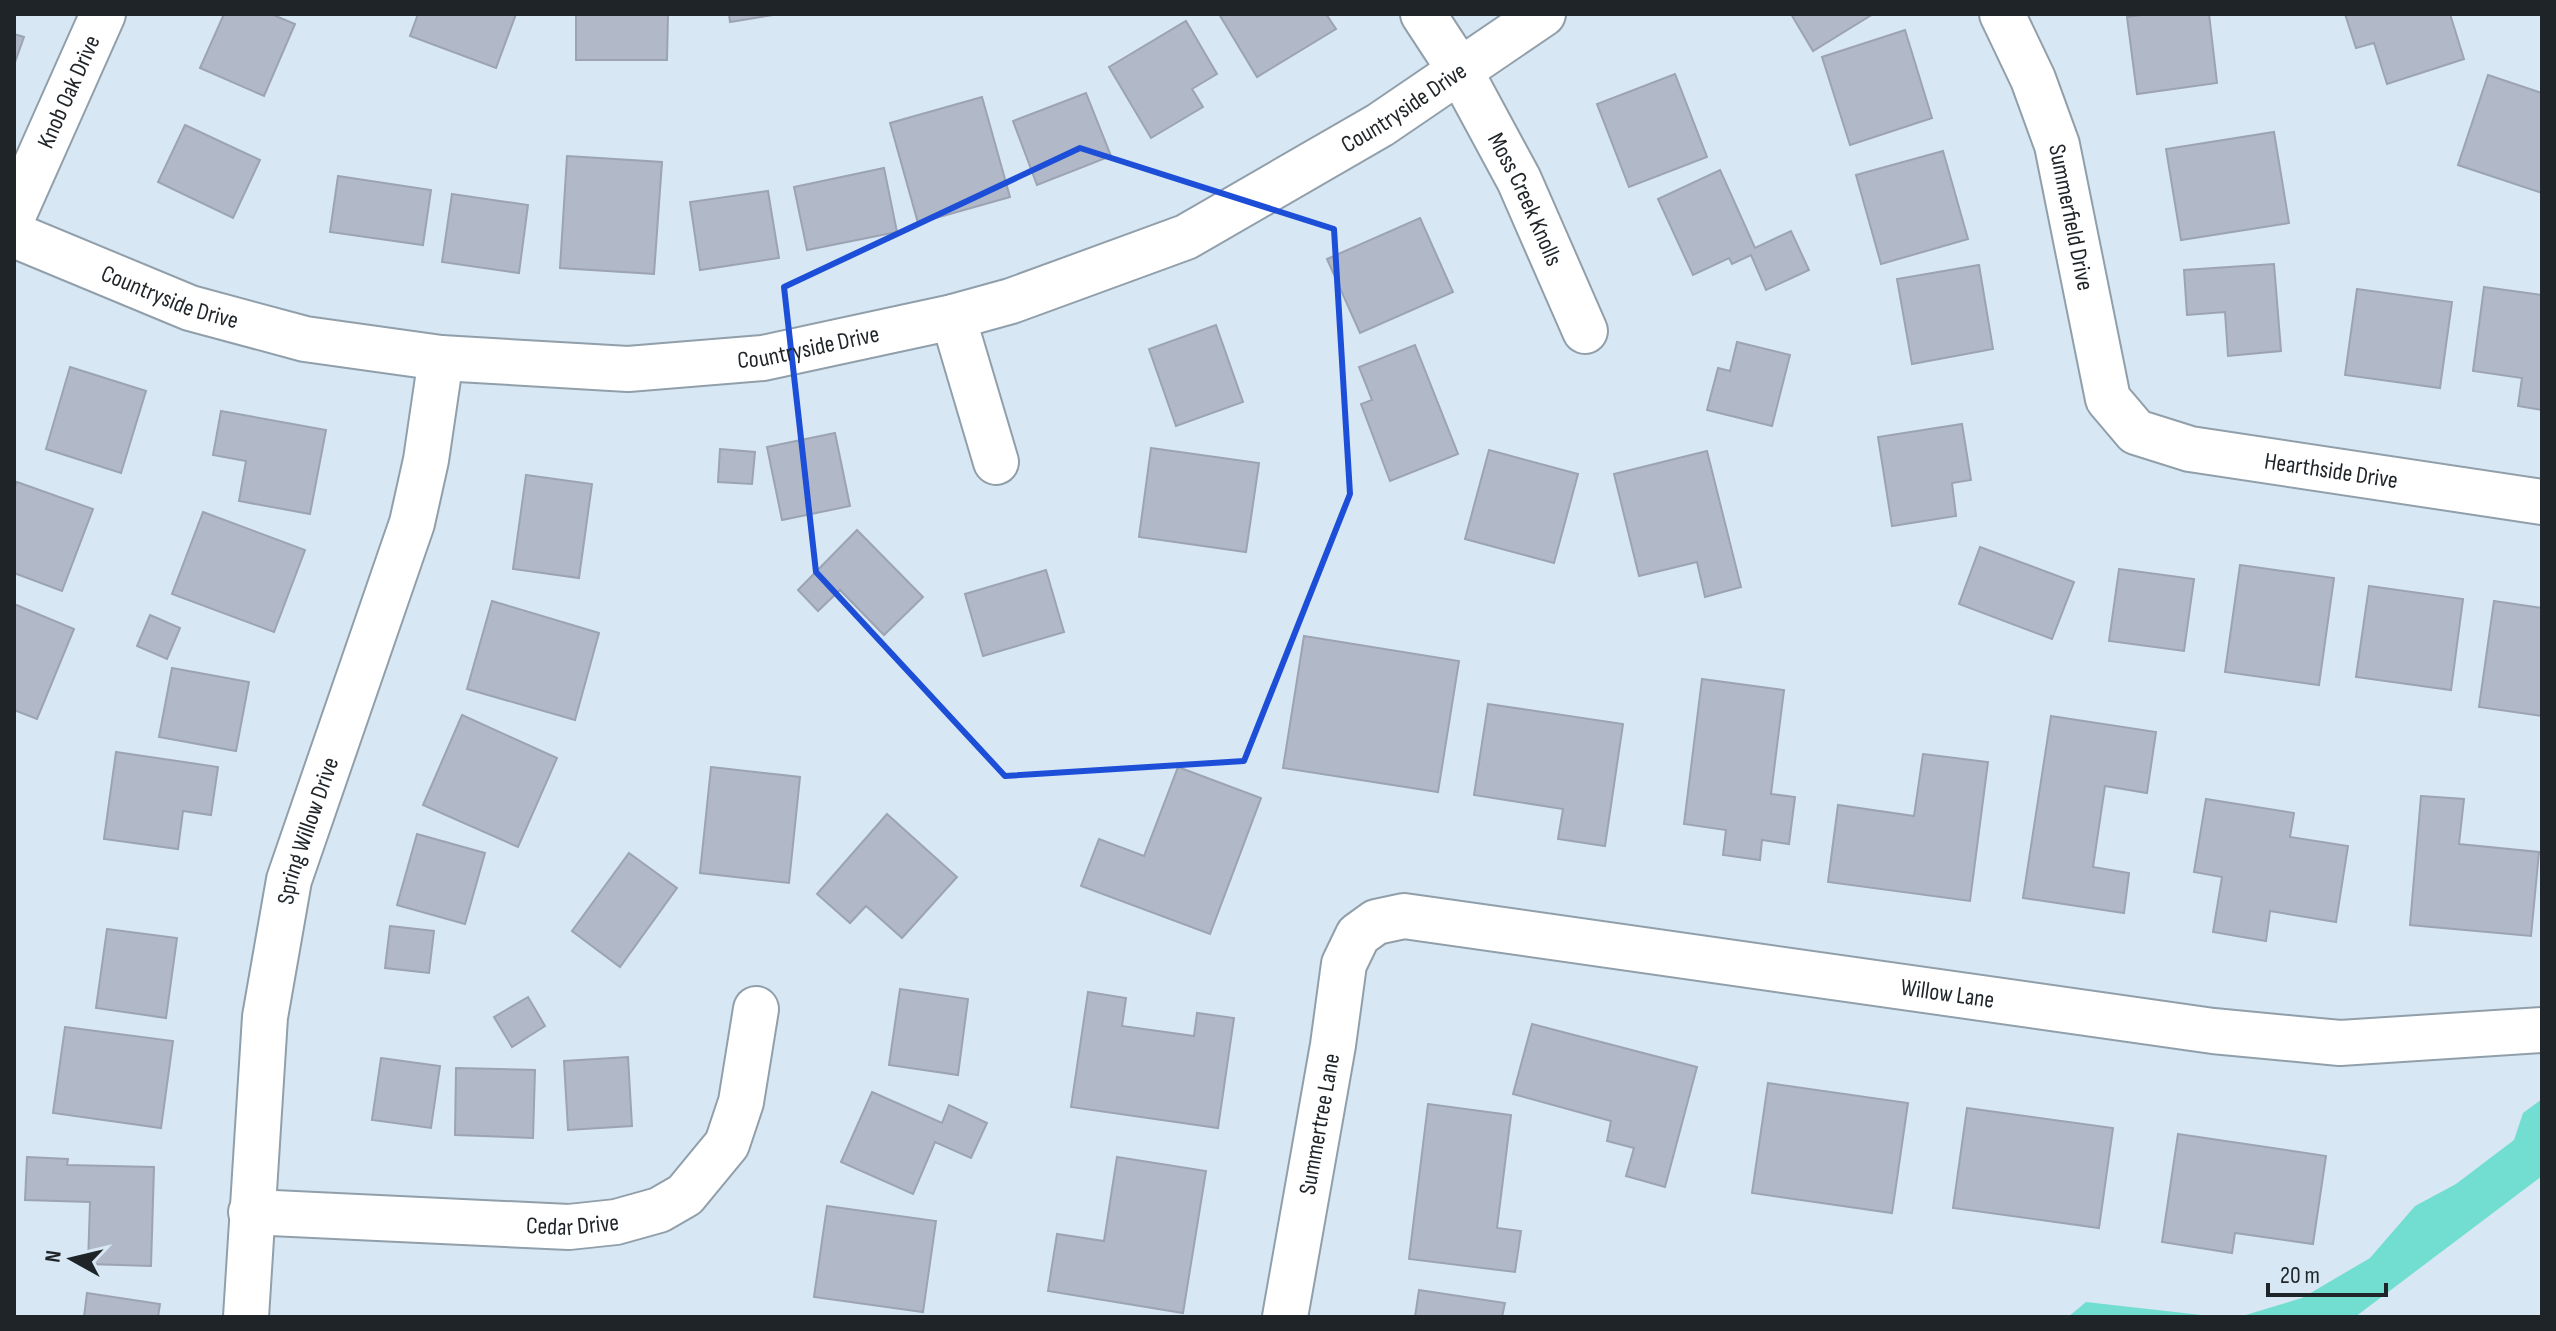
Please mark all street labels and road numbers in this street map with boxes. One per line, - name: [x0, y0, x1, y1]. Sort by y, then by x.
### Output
- street label: Knob Oak Drive: [31, 31, 107, 153]
- street label: Countryside Drive: [1336, 56, 1472, 159]
- street label: Moss Creek Knolls: [1481, 128, 1569, 270]
- street label: Summerfield Drive: [2042, 142, 2100, 293]
- street label: Countryside Drive: [97, 259, 241, 335]
- street label: Countryside Drive: [736, 319, 882, 375]
- street label: Hearthside Drive: [2263, 446, 2400, 495]
- street label: Spring Willow Drive: [271, 753, 345, 907]
- street label: Willow Lane: [1899, 973, 1996, 1015]
- street label: Summertree Lane: [1293, 1051, 1346, 1197]
- street label: Cedar Drive: [525, 1208, 620, 1242]

